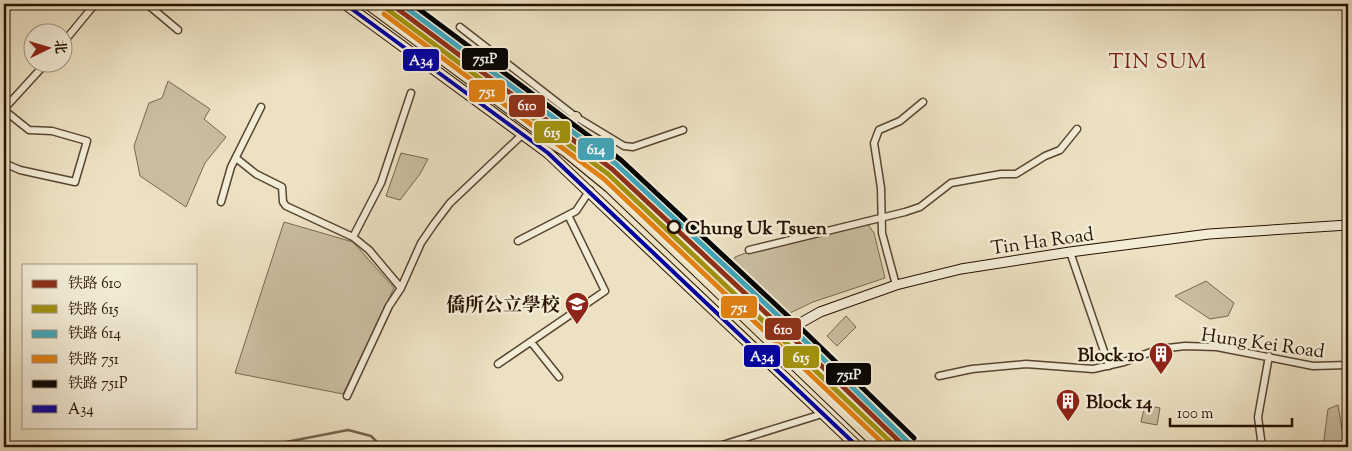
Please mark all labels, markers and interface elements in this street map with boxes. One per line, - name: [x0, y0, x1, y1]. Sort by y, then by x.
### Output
- north arrow: [22, 22, 72, 72]
- text: 北: [48, 39, 70, 55]
- line badge: 751P: [461, 47, 509, 71]
- line badge: A34: [402, 48, 440, 72]
- district label: TIN SUM: [1109, 48, 1207, 78]
- text: 751P: [473, 50, 497, 70]
- text: A34: [409, 52, 433, 72]
- line badge: 751: [468, 79, 506, 103]
- text: 751: [479, 83, 496, 103]
- line badge: 610: [508, 94, 546, 118]
- text: 610: [518, 97, 537, 117]
- line badge: 615: [533, 120, 571, 144]
- text: 615: [544, 124, 560, 144]
- line badge: 614: [577, 137, 615, 161]
- text: 614: [587, 141, 605, 161]
- place label: Chung Uk Tsuen: [685, 216, 828, 243]
- marker: Chung Uk Tsuen: [667, 220, 681, 234]
- street label: Tin Ha Road: [989, 222, 1096, 263]
- legend: [22, 264, 198, 428]
- text: 铁路 610: [68, 274, 121, 295]
- school or university icon: 僑所公立學校: [564, 291, 590, 325]
- place label: 僑所公立學校: [446, 293, 560, 320]
- line badge: 751: [720, 295, 758, 319]
- text: 751: [731, 299, 748, 319]
- text: 铁路 615: [68, 300, 119, 321]
- line badge: 610: [764, 317, 802, 341]
- text: 610: [774, 321, 793, 341]
- street label: Hung Kei Road: [1199, 322, 1326, 367]
- text: 铁路 614: [68, 324, 122, 345]
- building icon: Block 10: [1148, 341, 1174, 375]
- place label: Block 10: [1077, 343, 1144, 370]
- line badge: A34: [743, 344, 781, 368]
- line badge: 615: [782, 345, 820, 369]
- text: A34: [750, 348, 774, 368]
- text: 615: [793, 349, 809, 369]
- text: 铁路 751: [68, 350, 119, 371]
- line badge: 751P: [825, 362, 872, 386]
- text: 751P: [837, 366, 861, 386]
- text: 铁路 751P: [68, 374, 128, 395]
- building icon: Block 14: [1055, 388, 1081, 422]
- place label: Block 14: [1086, 390, 1153, 417]
- scale bar: [1170, 396, 1292, 428]
- text: A34: [68, 400, 94, 421]
- text: 100 m: [1177, 404, 1214, 425]

